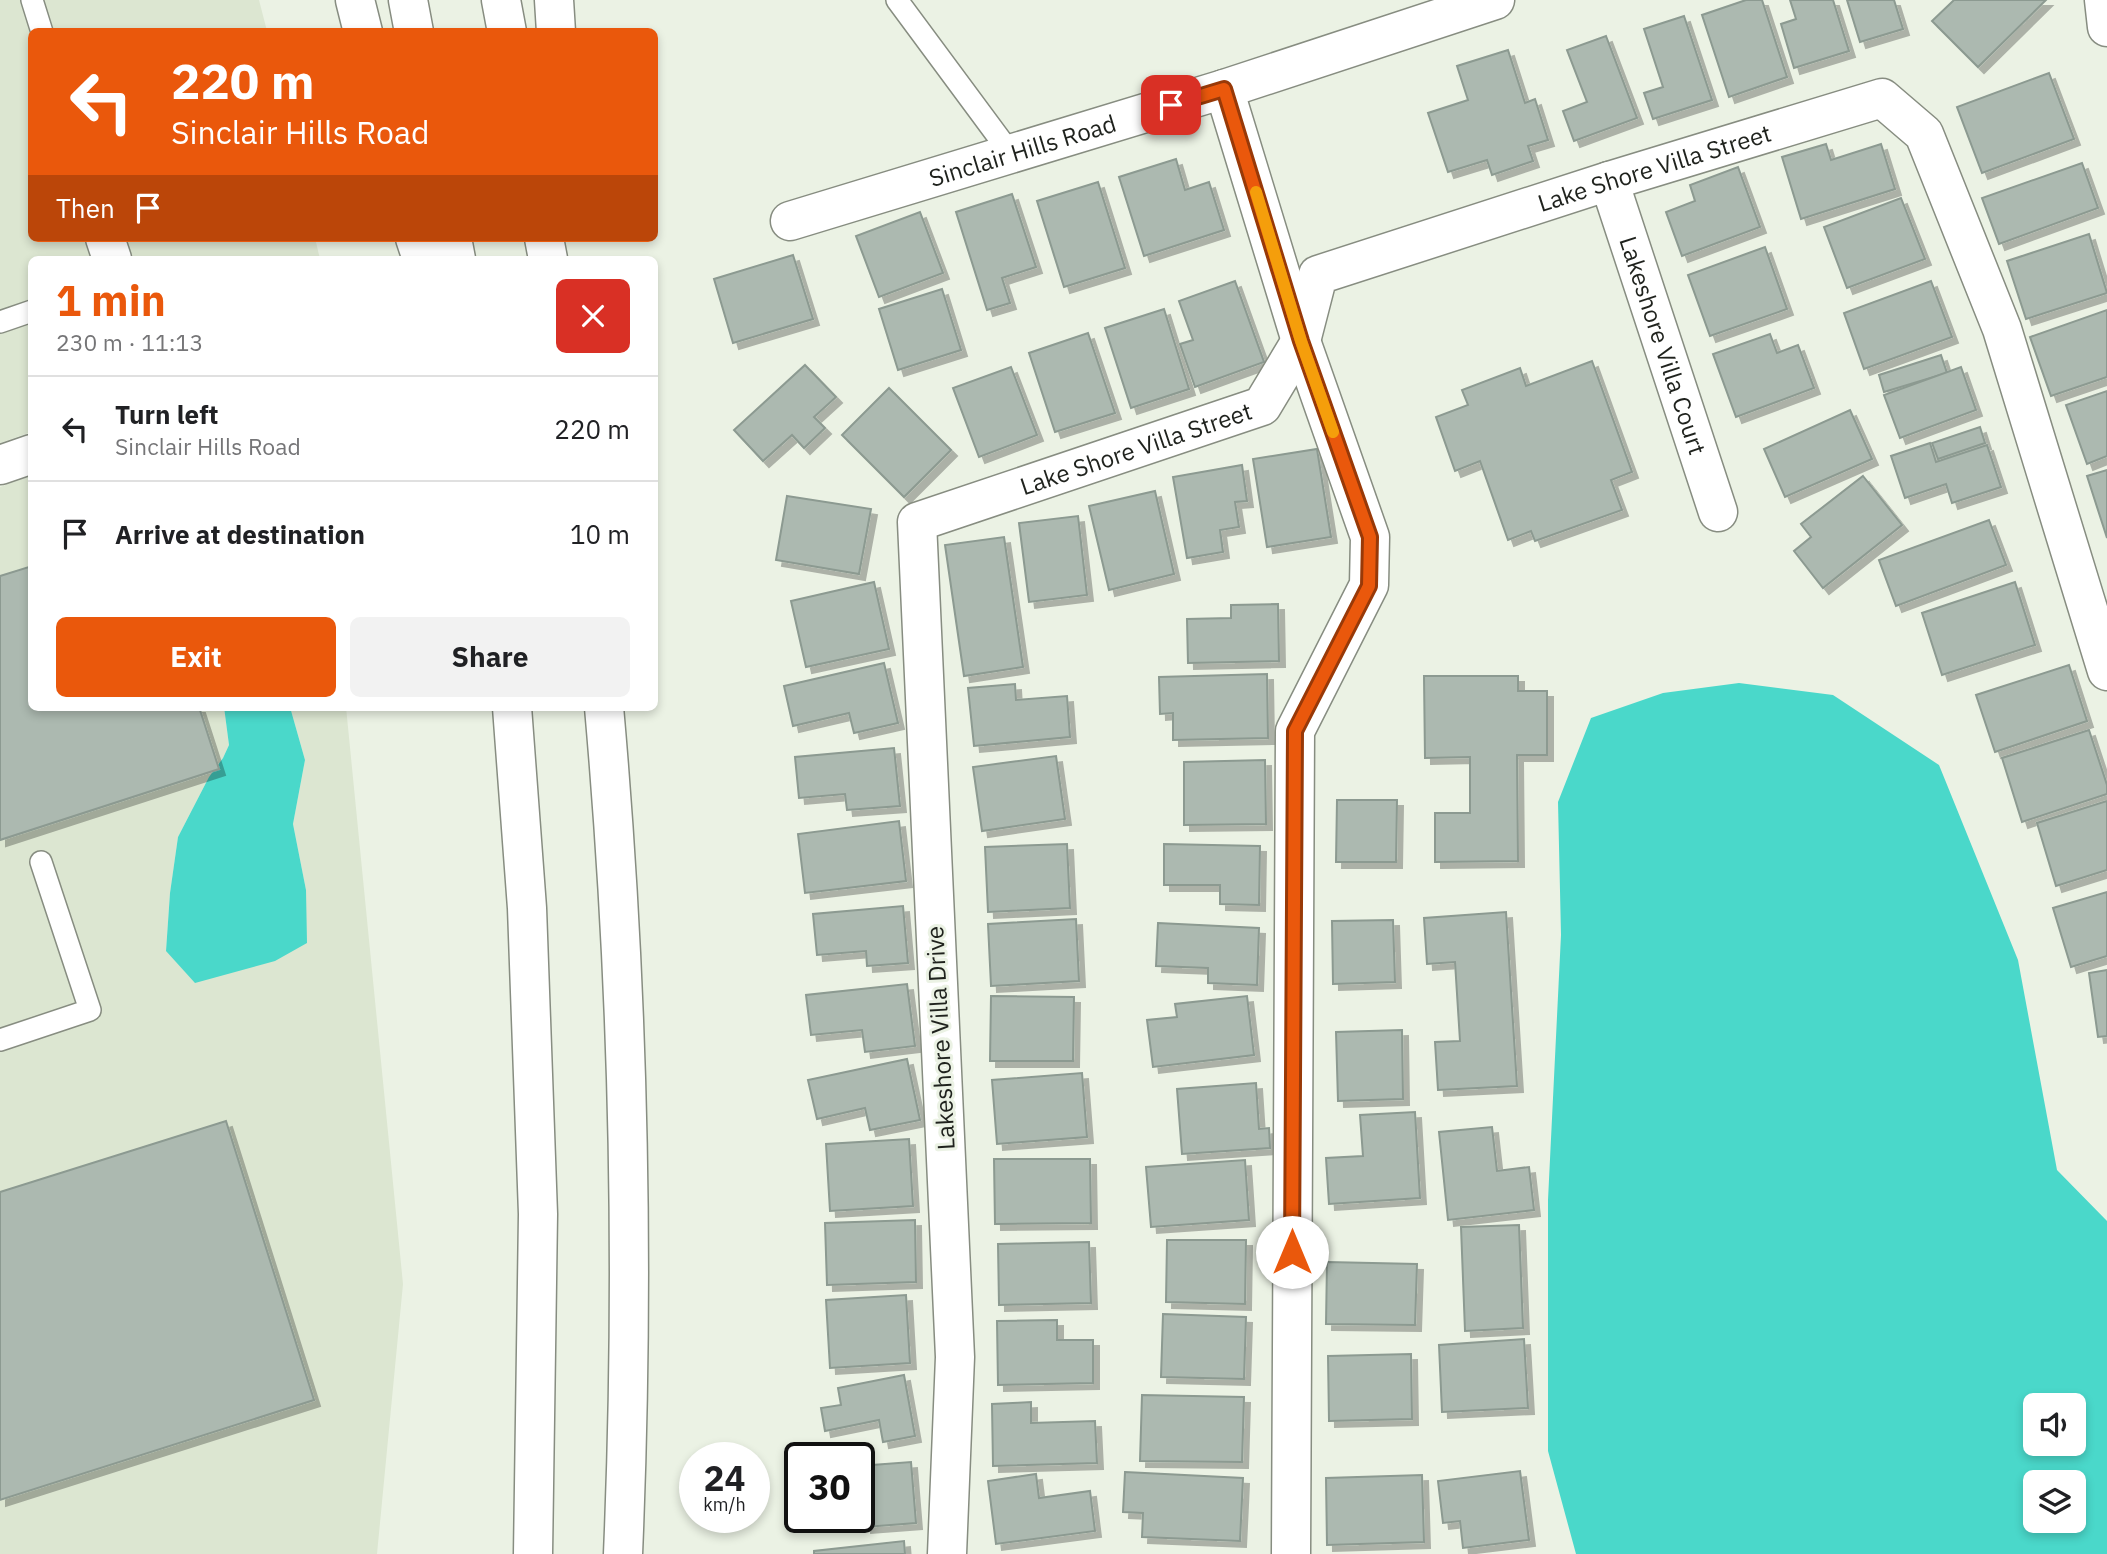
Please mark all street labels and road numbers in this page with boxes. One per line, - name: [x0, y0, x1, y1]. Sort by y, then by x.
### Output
- street label: Sinclair Hills Road: [925, 107, 1120, 194]
- street label: Lake Shore Villa Street: [1534, 117, 1775, 219]
- street label: Lakeshore Villa Court: [1612, 232, 1714, 459]
- street label: Lake Shore Villa Street: [1016, 395, 1256, 502]
- street label: Lakeshore Villa Drive: [918, 925, 962, 1151]

